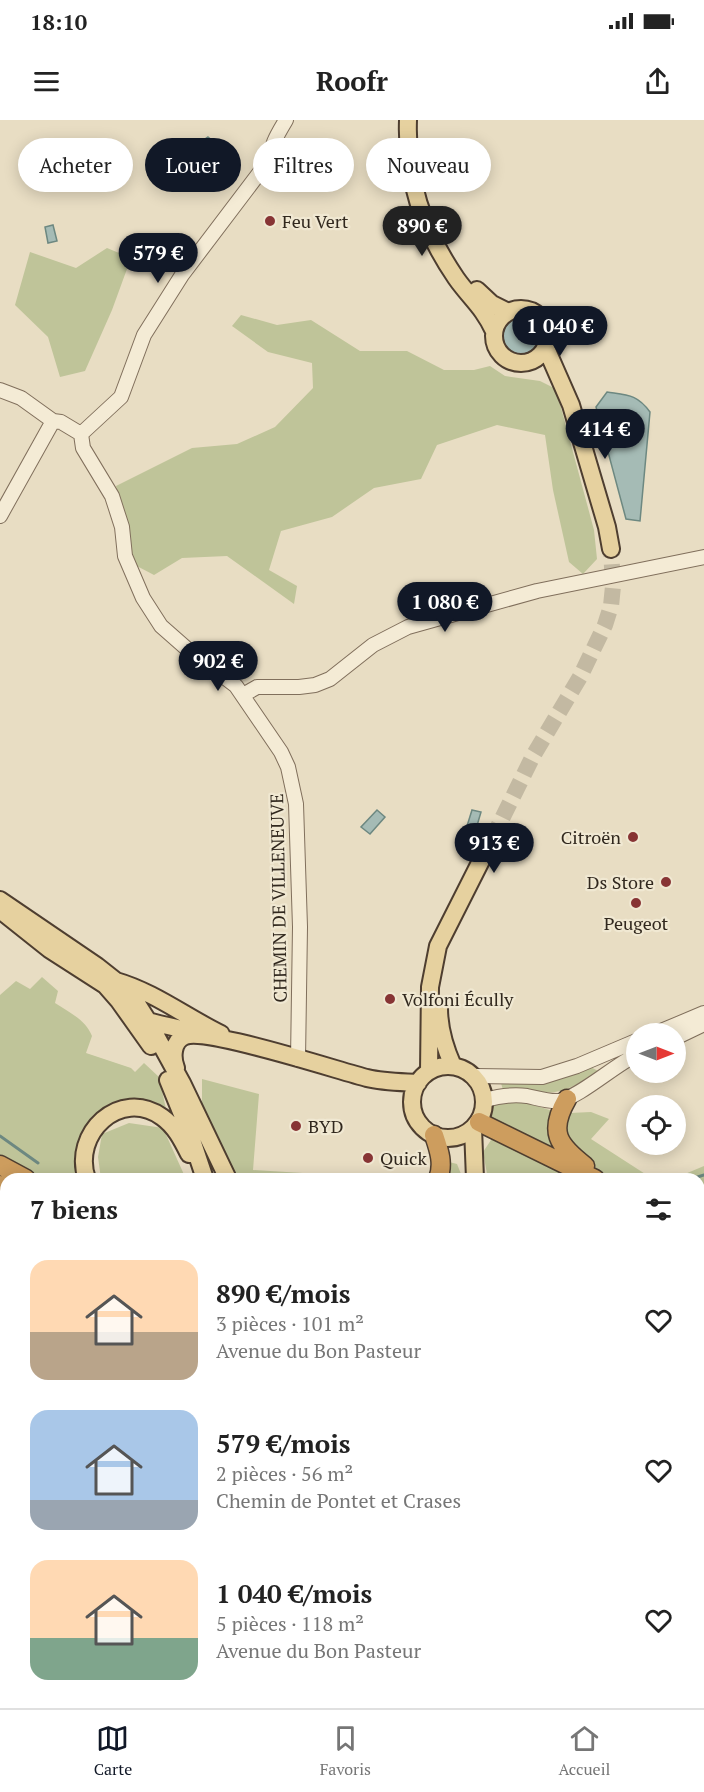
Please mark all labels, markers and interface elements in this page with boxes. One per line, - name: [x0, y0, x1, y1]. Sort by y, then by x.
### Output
- text: 18:10: [30, 7, 87, 36]
- text: Roofr: [316, 63, 388, 99]
- icon: menu: [30, 65, 63, 98]
- icon: share: [641, 65, 674, 98]
- chip: Acheter: [18, 138, 133, 192]
- chip: Louer: [145, 138, 241, 192]
- chip: Filtres: [253, 138, 354, 192]
- chip: Nouveau: [366, 138, 491, 192]
- pin: 890 €: [380, 206, 464, 257]
- place label: Feu Vert: [282, 209, 349, 233]
- text: 890 €: [397, 212, 447, 239]
- marker: Feu Vert: [263, 214, 277, 228]
- pin: 579 €: [116, 233, 200, 284]
- text: 579 €: [133, 239, 183, 266]
- pin: 1 040 €: [505, 306, 615, 357]
- text: 1 040 €: [526, 312, 594, 339]
- pin: 414 €: [563, 409, 647, 460]
- text: 414 €: [580, 415, 630, 442]
- pin: 1 080 €: [390, 582, 500, 633]
- text: 1 080 €: [411, 588, 479, 615]
- pin: 902 €: [176, 641, 260, 692]
- text: 902 €: [193, 647, 243, 674]
- street label: CHEMIN DE VILLENEUVE: [264, 793, 292, 1003]
- pin: 913 €: [452, 823, 536, 874]
- place label: Citroën: [561, 825, 621, 849]
- text: 913 €: [469, 829, 519, 856]
- marker: Citroën: [626, 830, 640, 844]
- place label: Ds Store: [587, 870, 654, 894]
- marker: Ds Store: [659, 875, 673, 889]
- marker: Peugeot: [629, 896, 643, 910]
- place label: Peugeot: [604, 911, 669, 935]
- place label: Volfoni Écully: [402, 987, 514, 1011]
- marker: Volfoni Écully: [383, 992, 397, 1006]
- north arrow: [626, 1023, 686, 1083]
- map controls: [626, 1023, 686, 1155]
- button: locate: [626, 1095, 686, 1155]
- place label: BYD: [308, 1114, 343, 1138]
- marker: BYD: [289, 1119, 303, 1133]
- place label: Quick: [380, 1146, 427, 1170]
- marker: Quick: [361, 1151, 375, 1165]
- text: 7 biens: [30, 1192, 118, 1226]
- icon: filters: [642, 1193, 675, 1226]
- text: 890 €/mois: [216, 1276, 351, 1310]
- icon: home: [78, 1284, 150, 1356]
- icon: heart: [642, 1304, 675, 1337]
- text: 3 pièces · 101 m²: [216, 1310, 364, 1337]
- text: Avenue du Bon Pasteur: [216, 1337, 421, 1364]
- text: 579 €/mois: [216, 1426, 351, 1460]
- icon: home: [78, 1434, 150, 1506]
- icon: heart: [642, 1454, 675, 1487]
- text: 2 pièces · 56 m²: [216, 1460, 353, 1487]
- text: Chemin de Pontet et Crases: [216, 1487, 461, 1514]
- text: 1 040 €/mois: [216, 1576, 372, 1610]
- icon: home: [78, 1584, 150, 1656]
- icon: heart: [642, 1604, 675, 1637]
- text: 5 pièces · 118 m²: [216, 1610, 364, 1637]
- text: Avenue du Bon Pasteur: [216, 1637, 421, 1664]
- tab: Carte: [94, 1722, 132, 1780]
- tab: Favoris: [320, 1722, 371, 1780]
- tab: Accueil: [558, 1722, 610, 1780]

